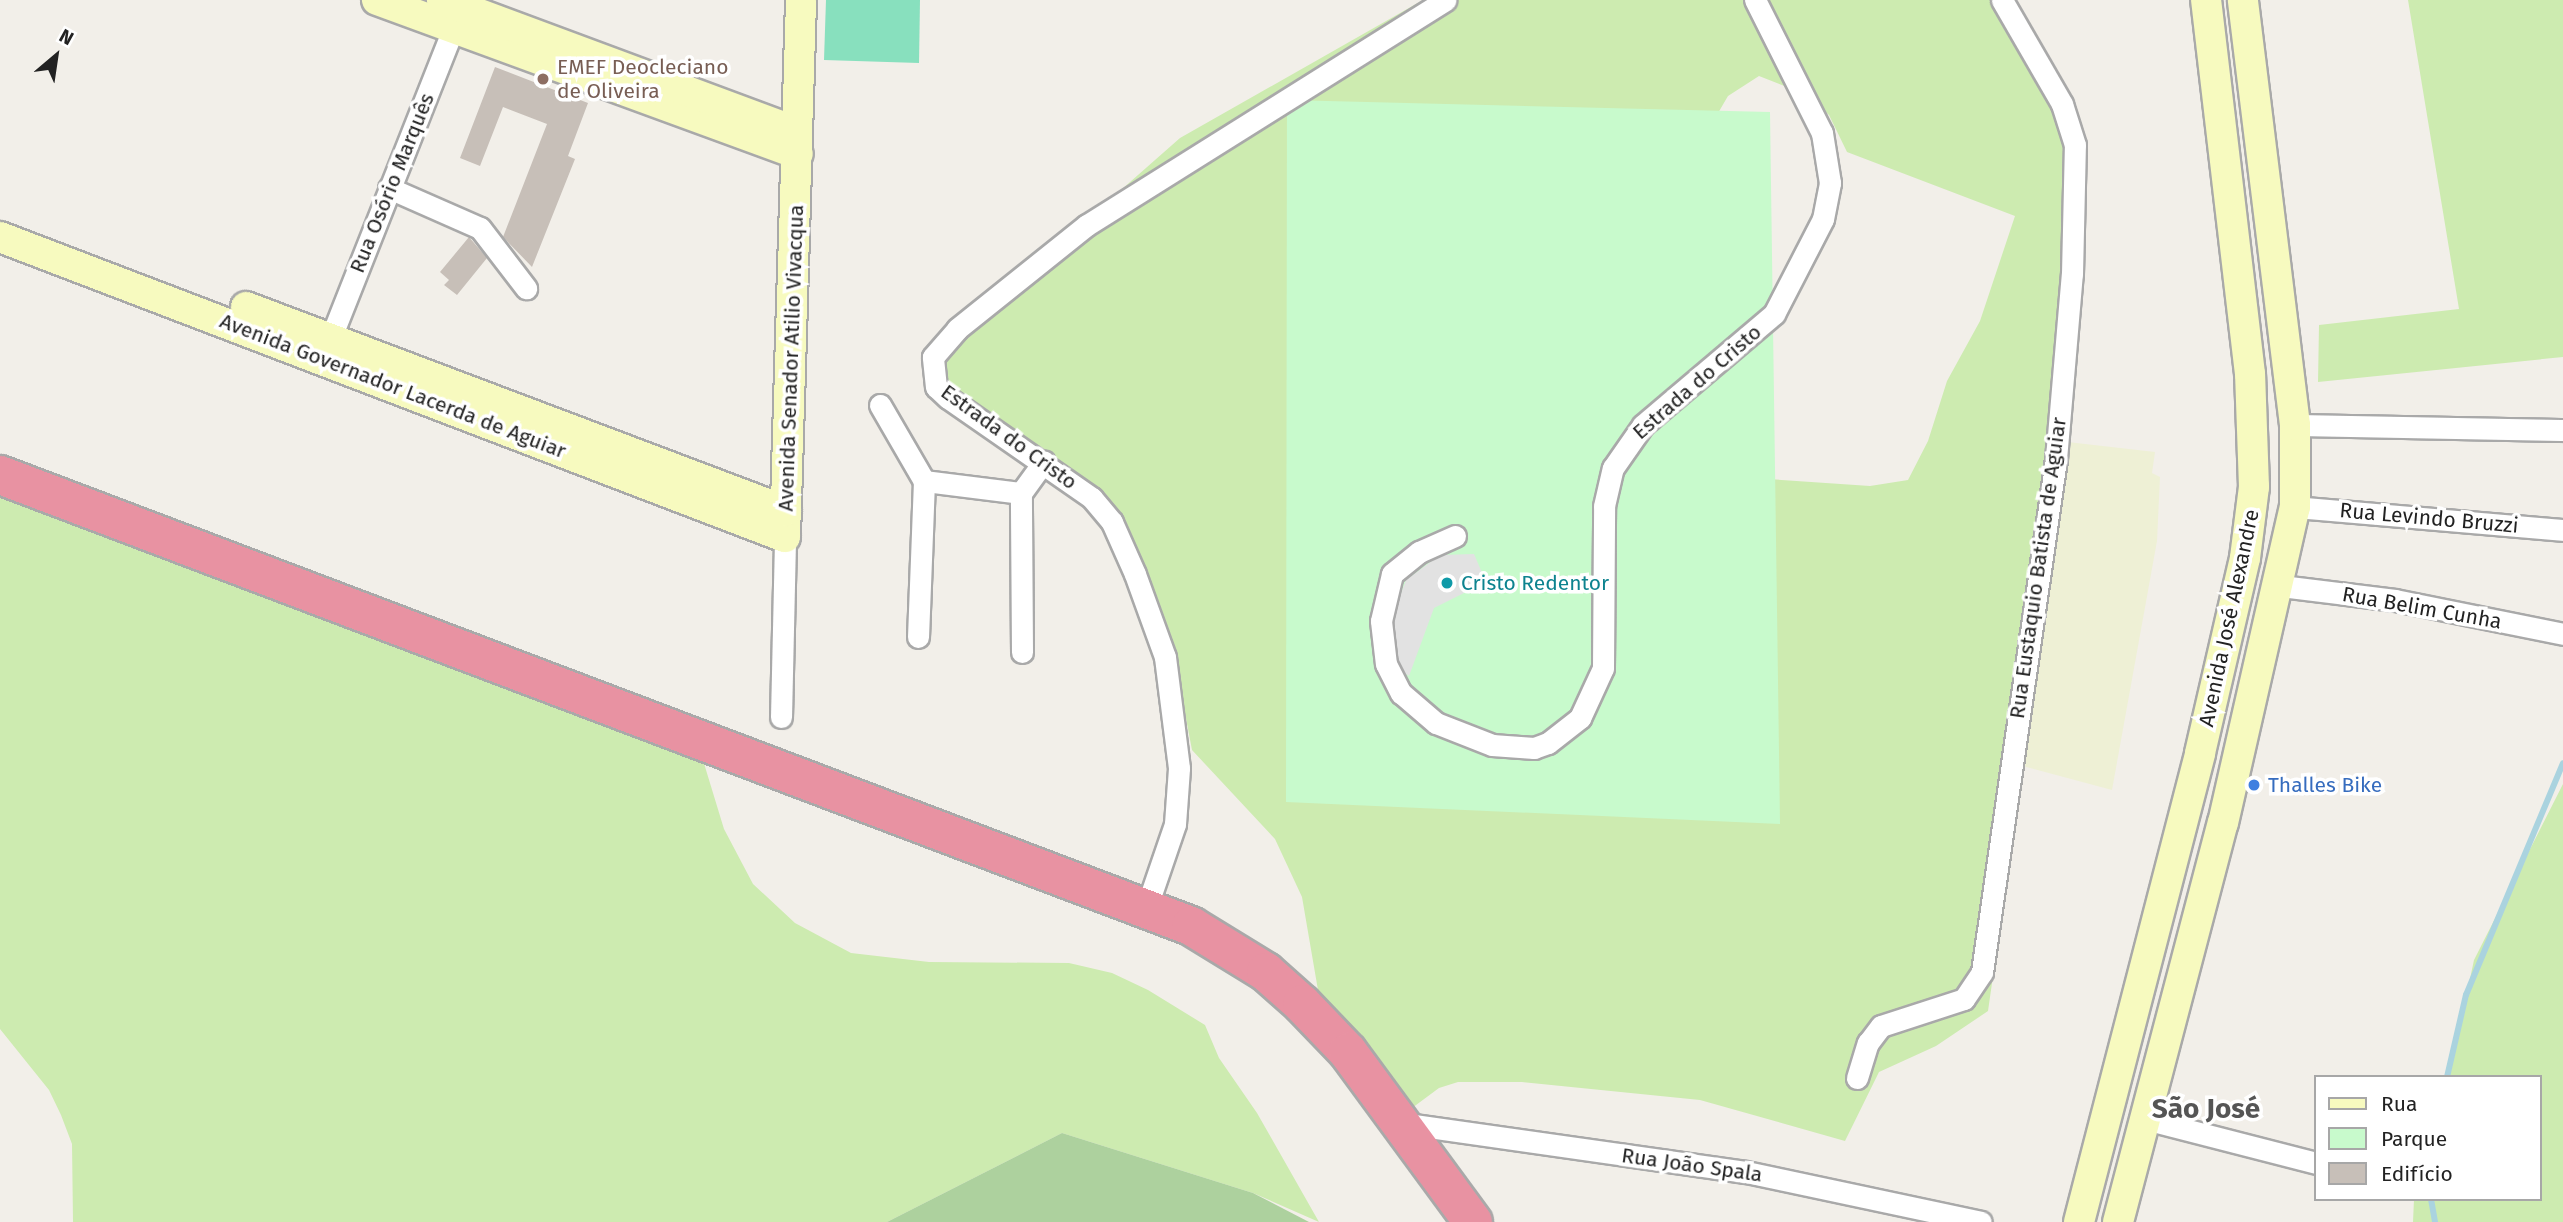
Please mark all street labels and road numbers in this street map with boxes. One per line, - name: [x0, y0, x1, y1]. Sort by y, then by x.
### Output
- street label: Rua Osório Marquês: [344, 89, 440, 277]
- street label: Avenida Senador Atilio Vivacqua: [773, 204, 809, 512]
- street label: Avenida Governador Lacerda de Aguiar: [216, 308, 570, 464]
- street label: Estrada do Cristo: [1628, 319, 1766, 445]
- street label: Estrada do Cristo: [936, 379, 1082, 495]
- street label: Rua Eustaquio Batista de Aguiar: [2004, 416, 2072, 720]
- street label: Rua Levindo Bruzzi: [2338, 498, 2520, 538]
- street label: Avenida José Alexandre: [2194, 507, 2264, 729]
- street label: Rua Belim Cunha: [2340, 582, 2504, 634]
- street label: Rua João Spala: [1620, 1143, 1764, 1187]

